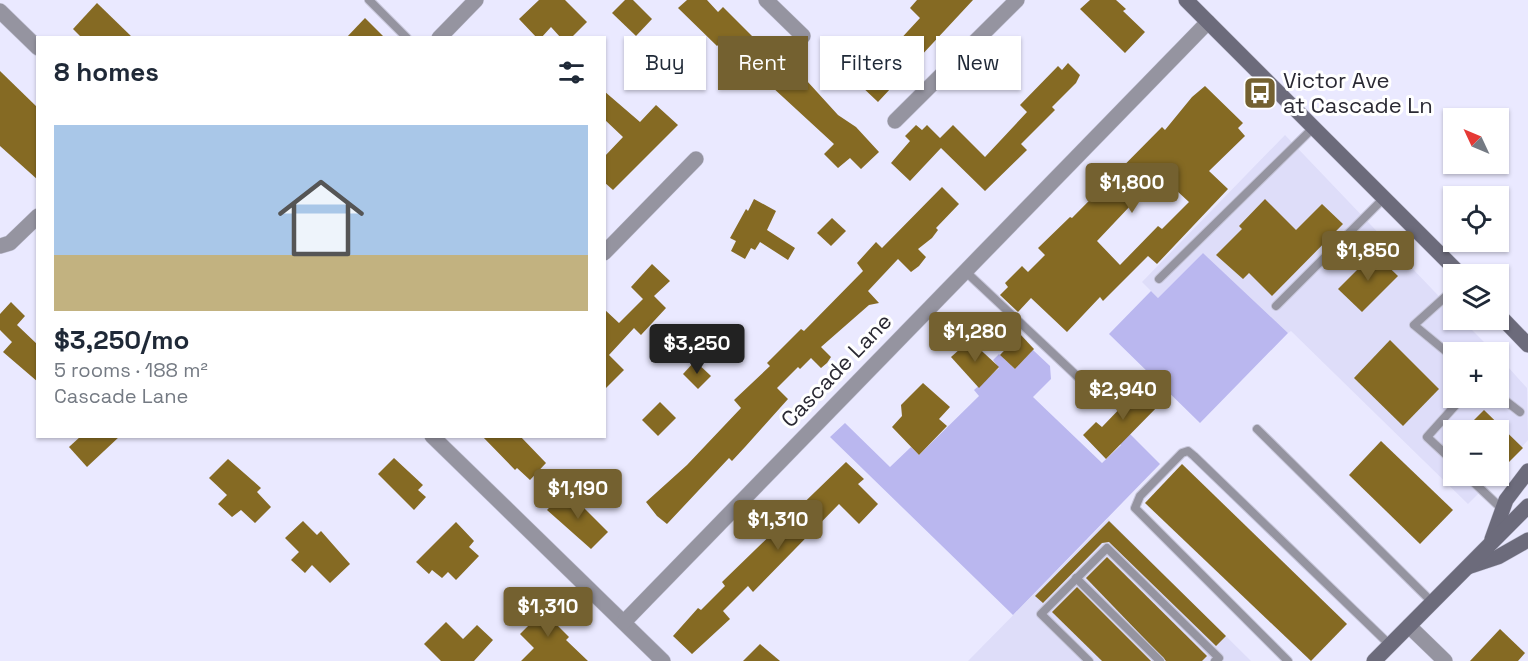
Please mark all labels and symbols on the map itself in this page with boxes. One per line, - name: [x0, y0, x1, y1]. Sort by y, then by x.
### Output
- place label: Victor Ave at Cascade Ln: [1283, 66, 1433, 119]
- bus stop icon: Victor Ave at Cascade Ln: [1242, 75, 1278, 111]
- north arrow: [1443, 108, 1509, 174]
- pin: $1,800: [1083, 163, 1181, 214]
- pin: $1,850: [1319, 231, 1417, 282]
- street label: Cascade Lane: [775, 307, 897, 433]
- pin: $1,280: [926, 312, 1024, 363]
- pin: $3,250: [648, 324, 746, 375]
- pin: $2,940: [1074, 370, 1172, 421]
- pin: $1,190: [529, 469, 627, 520]
- pin: $1,310: [729, 500, 827, 551]
- pin: $1,310: [499, 587, 597, 638]

